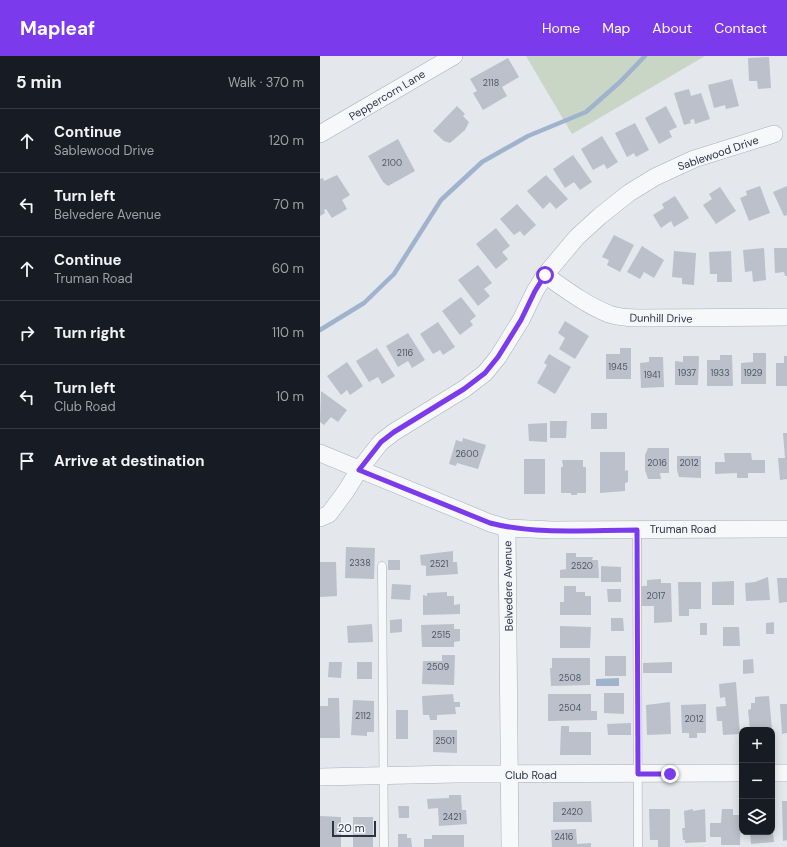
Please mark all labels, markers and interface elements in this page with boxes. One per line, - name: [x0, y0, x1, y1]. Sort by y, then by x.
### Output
- text: Mapleaf: [20, 16, 95, 41]
- text: Home: [542, 19, 580, 37]
- text: Map: [602, 19, 630, 37]
- text: About: [652, 19, 692, 37]
- text: Contact: [714, 19, 767, 37]
- street label: Peppercorn Lane: [346, 67, 428, 123]
- text: 5 min: [16, 71, 62, 93]
- text: Walk · 370 m: [228, 74, 304, 91]
- house number: 2118: [483, 77, 499, 89]
- text: Continue: [54, 122, 122, 142]
- icon: ahead: [16, 130, 38, 152]
- text: 120 m: [269, 132, 304, 149]
- street label: Sablewood Drive: [676, 133, 760, 173]
- text: Sablewood Drive: [54, 142, 154, 159]
- house number: 2100: [382, 157, 402, 169]
- text: Turn left: [54, 186, 115, 206]
- icon: left: [16, 194, 38, 216]
- text: 70 m: [273, 196, 304, 213]
- text: Belvedere Avenue: [54, 206, 161, 223]
- text: Continue: [54, 250, 122, 270]
- icon: ahead: [16, 258, 38, 280]
- text: 60 m: [272, 260, 304, 277]
- route start: [536, 266, 554, 284]
- text: Truman Road: [54, 270, 133, 287]
- street label: Dunhill Drive: [629, 310, 693, 326]
- icon: right: [16, 322, 38, 344]
- text: Turn right: [54, 323, 125, 343]
- text: 110 m: [272, 324, 304, 341]
- house number: 2116: [397, 347, 414, 359]
- house number: 1945: [608, 361, 628, 373]
- house number: 1937: [678, 367, 696, 379]
- house number: 1933: [711, 367, 729, 379]
- house number: 1929: [743, 367, 763, 379]
- house number: 1941: [644, 369, 661, 381]
- text: Turn left: [54, 378, 115, 398]
- icon: left: [16, 386, 38, 408]
- text: 10 m: [276, 388, 304, 405]
- text: Club Road: [54, 398, 116, 415]
- house number: 2600: [455, 448, 479, 460]
- icon: arrive: [16, 450, 38, 472]
- text: Arrive at destination: [54, 451, 205, 471]
- house number: 2016: [647, 457, 667, 469]
- house number: 2012: [679, 457, 699, 469]
- street label: Truman Road: [650, 522, 716, 536]
- street label: Belvedere Avenue: [500, 541, 516, 631]
- house number: 2338: [349, 557, 371, 569]
- house number: 2521: [430, 558, 448, 570]
- house number: 2520: [571, 560, 593, 572]
- house number: 2017: [647, 590, 666, 602]
- house number: 2515: [432, 629, 450, 641]
- house number: 2509: [427, 661, 450, 673]
- house number: 2508: [559, 672, 581, 684]
- house number: 2504: [559, 702, 582, 714]
- house number: 2112: [355, 710, 371, 722]
- house number: 2012: [684, 713, 704, 725]
- map controls: [739, 727, 775, 835]
- button: +: [739, 727, 775, 763]
- house number: 2501: [435, 735, 455, 747]
- button: −: [739, 763, 775, 799]
- route end: [661, 765, 679, 783]
- street label: Club Road: [505, 768, 557, 782]
- button: layers: [739, 799, 775, 835]
- house number: 2420: [561, 806, 583, 818]
- house number: 2421: [443, 811, 461, 823]
- scale bar: [332, 819, 376, 838]
- text: 20 m: [338, 821, 364, 835]
- house number: 2416: [555, 831, 574, 843]

